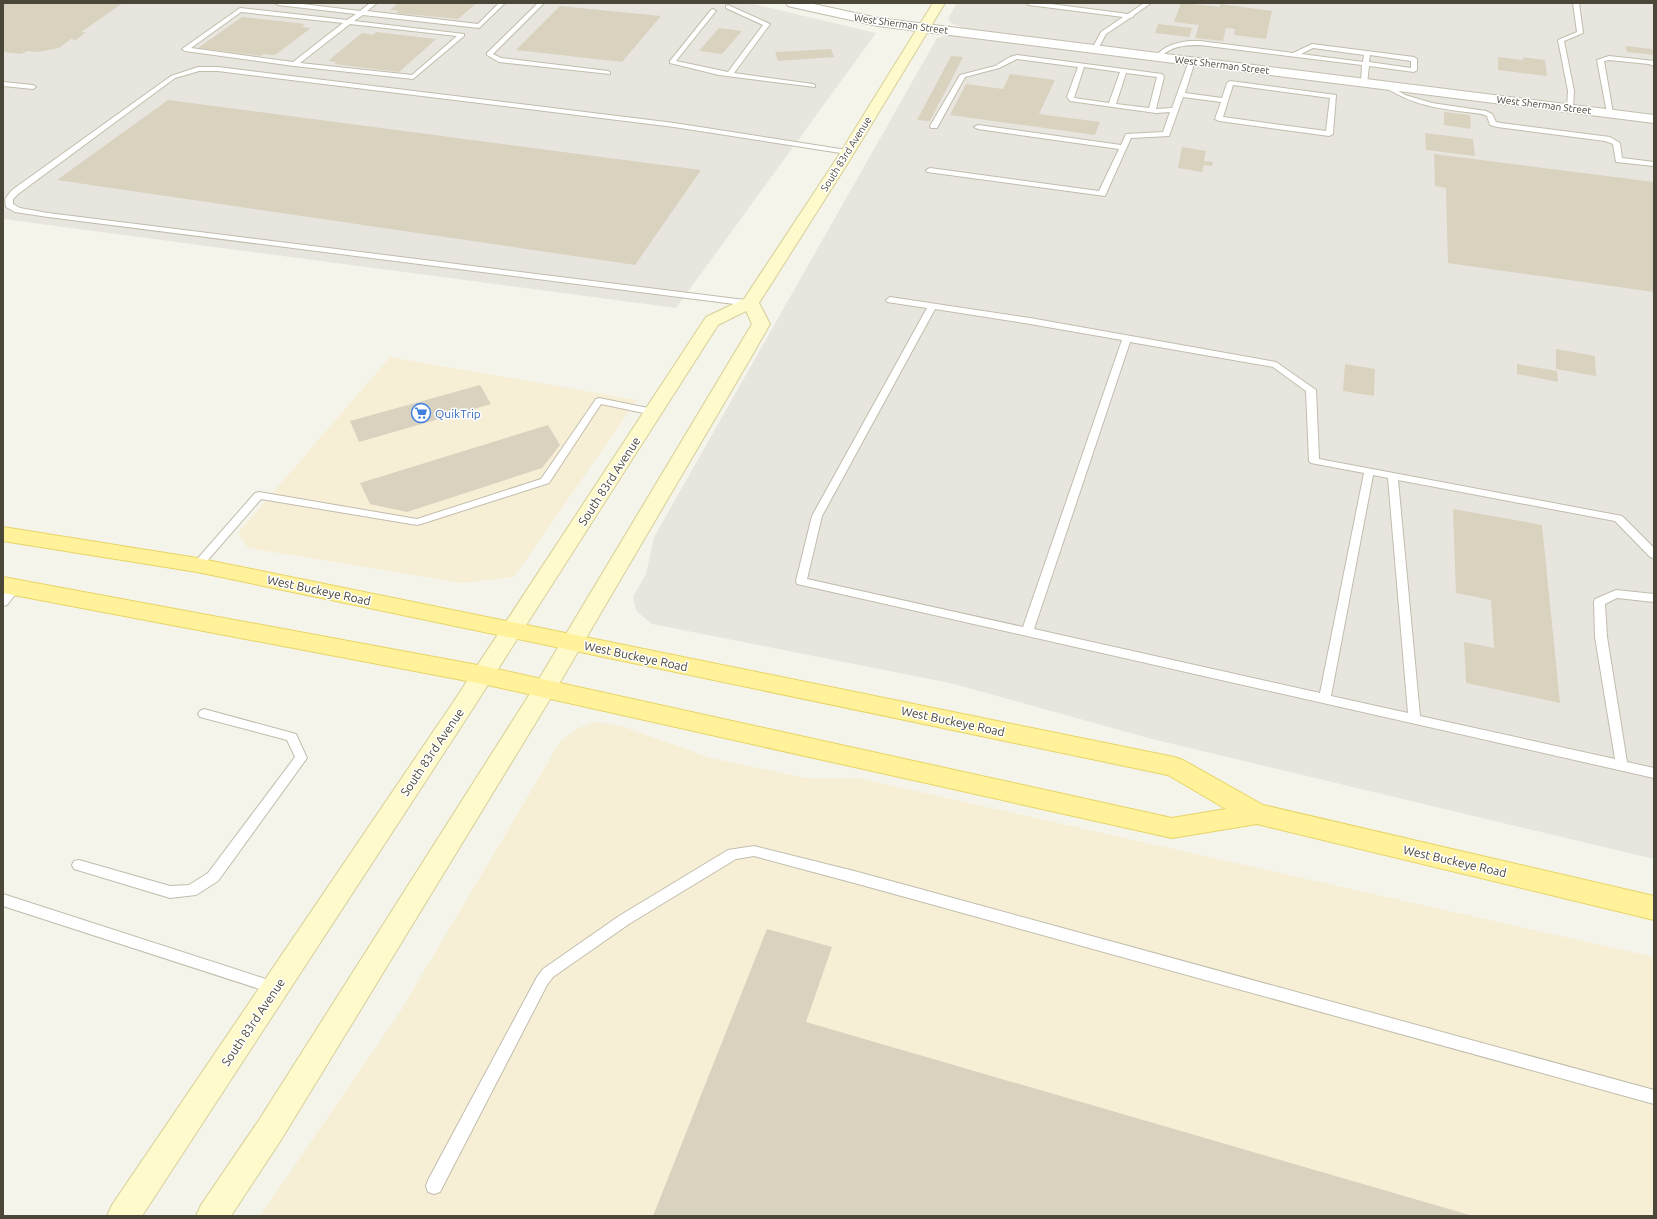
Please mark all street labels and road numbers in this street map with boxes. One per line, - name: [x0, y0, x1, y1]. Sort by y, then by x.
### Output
- street label: West Sherman Street: [853, 12, 949, 36]
- street label: West Sherman Street: [1174, 54, 1270, 76]
- street label: West Sherman Street: [1496, 94, 1592, 116]
- street label: South 83rd Avenue: [819, 115, 873, 193]
- street label: South 83rd Avenue: [576, 434, 642, 528]
- street label: West Buckeye Road: [266, 573, 372, 607]
- street label: West Buckeye Road: [583, 639, 689, 673]
- street label: West Buckeye Road: [900, 704, 1006, 738]
- street label: South 83rd Avenue: [398, 706, 466, 798]
- street label: West Buckeye Road: [1402, 843, 1508, 879]
- street label: South 83rd Avenue: [219, 976, 287, 1068]

